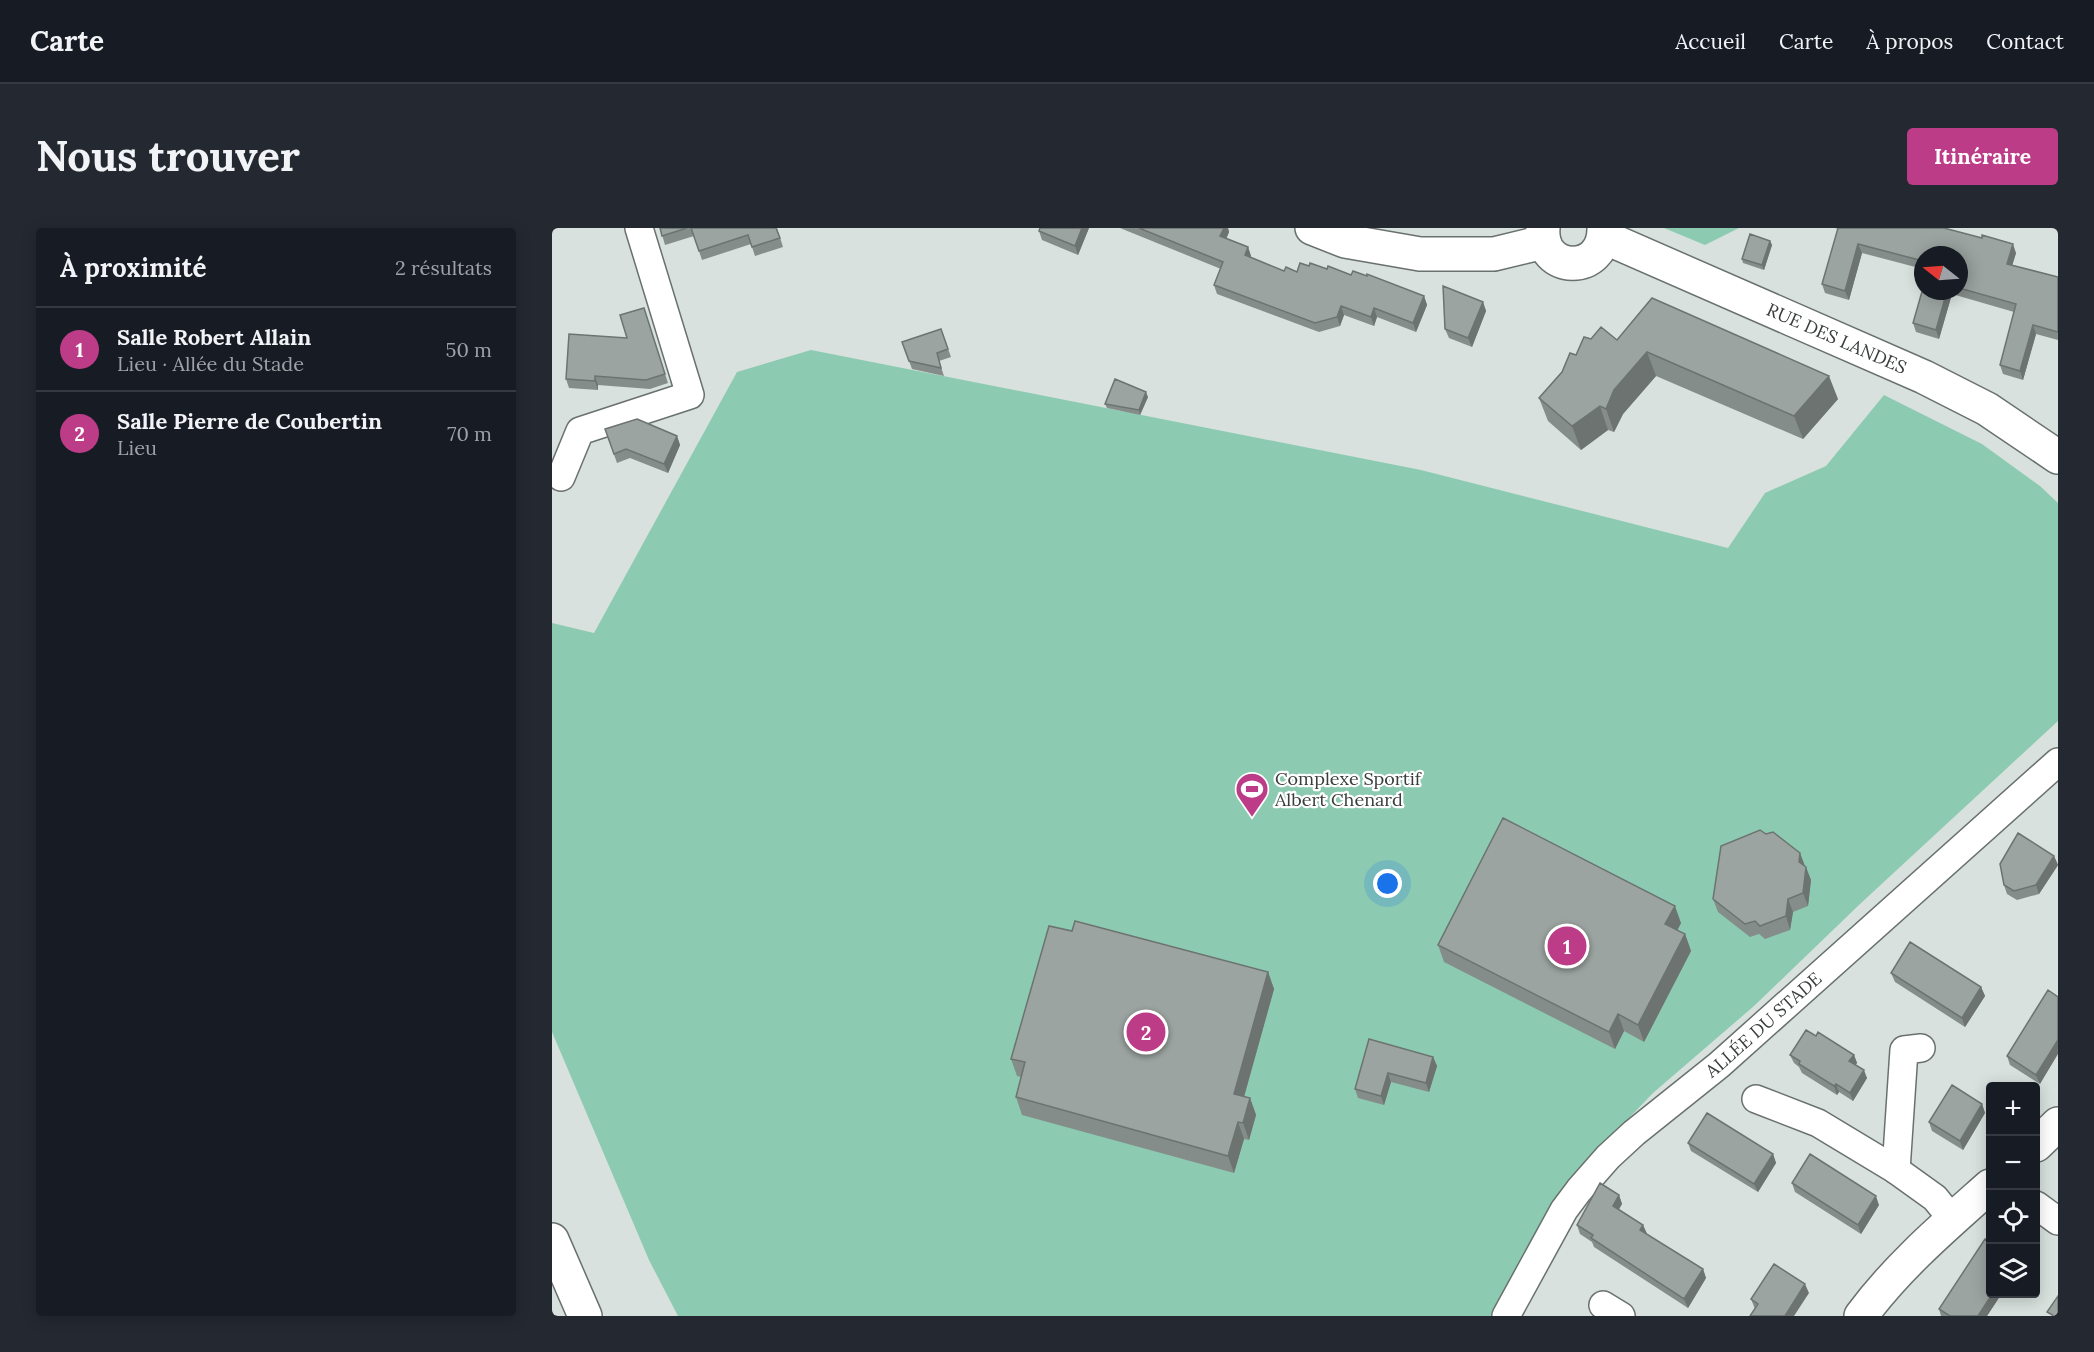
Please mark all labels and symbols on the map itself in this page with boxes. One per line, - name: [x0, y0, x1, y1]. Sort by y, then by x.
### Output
- north arrow: [1914, 246, 1968, 300]
- street label: RUE DES LANDES: [1763, 298, 1910, 379]
- place label: Complexe Sportif Albert Chenard: [1274, 767, 1423, 811]
- sports icon: Complexe Sportif Albert Chenard: [1234, 771, 1270, 818]
- your location: [1373, 869, 1402, 898]
- pin: 1: [1548, 924, 1586, 968]
- street label: ALLÉE DU STADE: [1700, 967, 1826, 1083]
- pin: 2: [1126, 1010, 1166, 1054]

